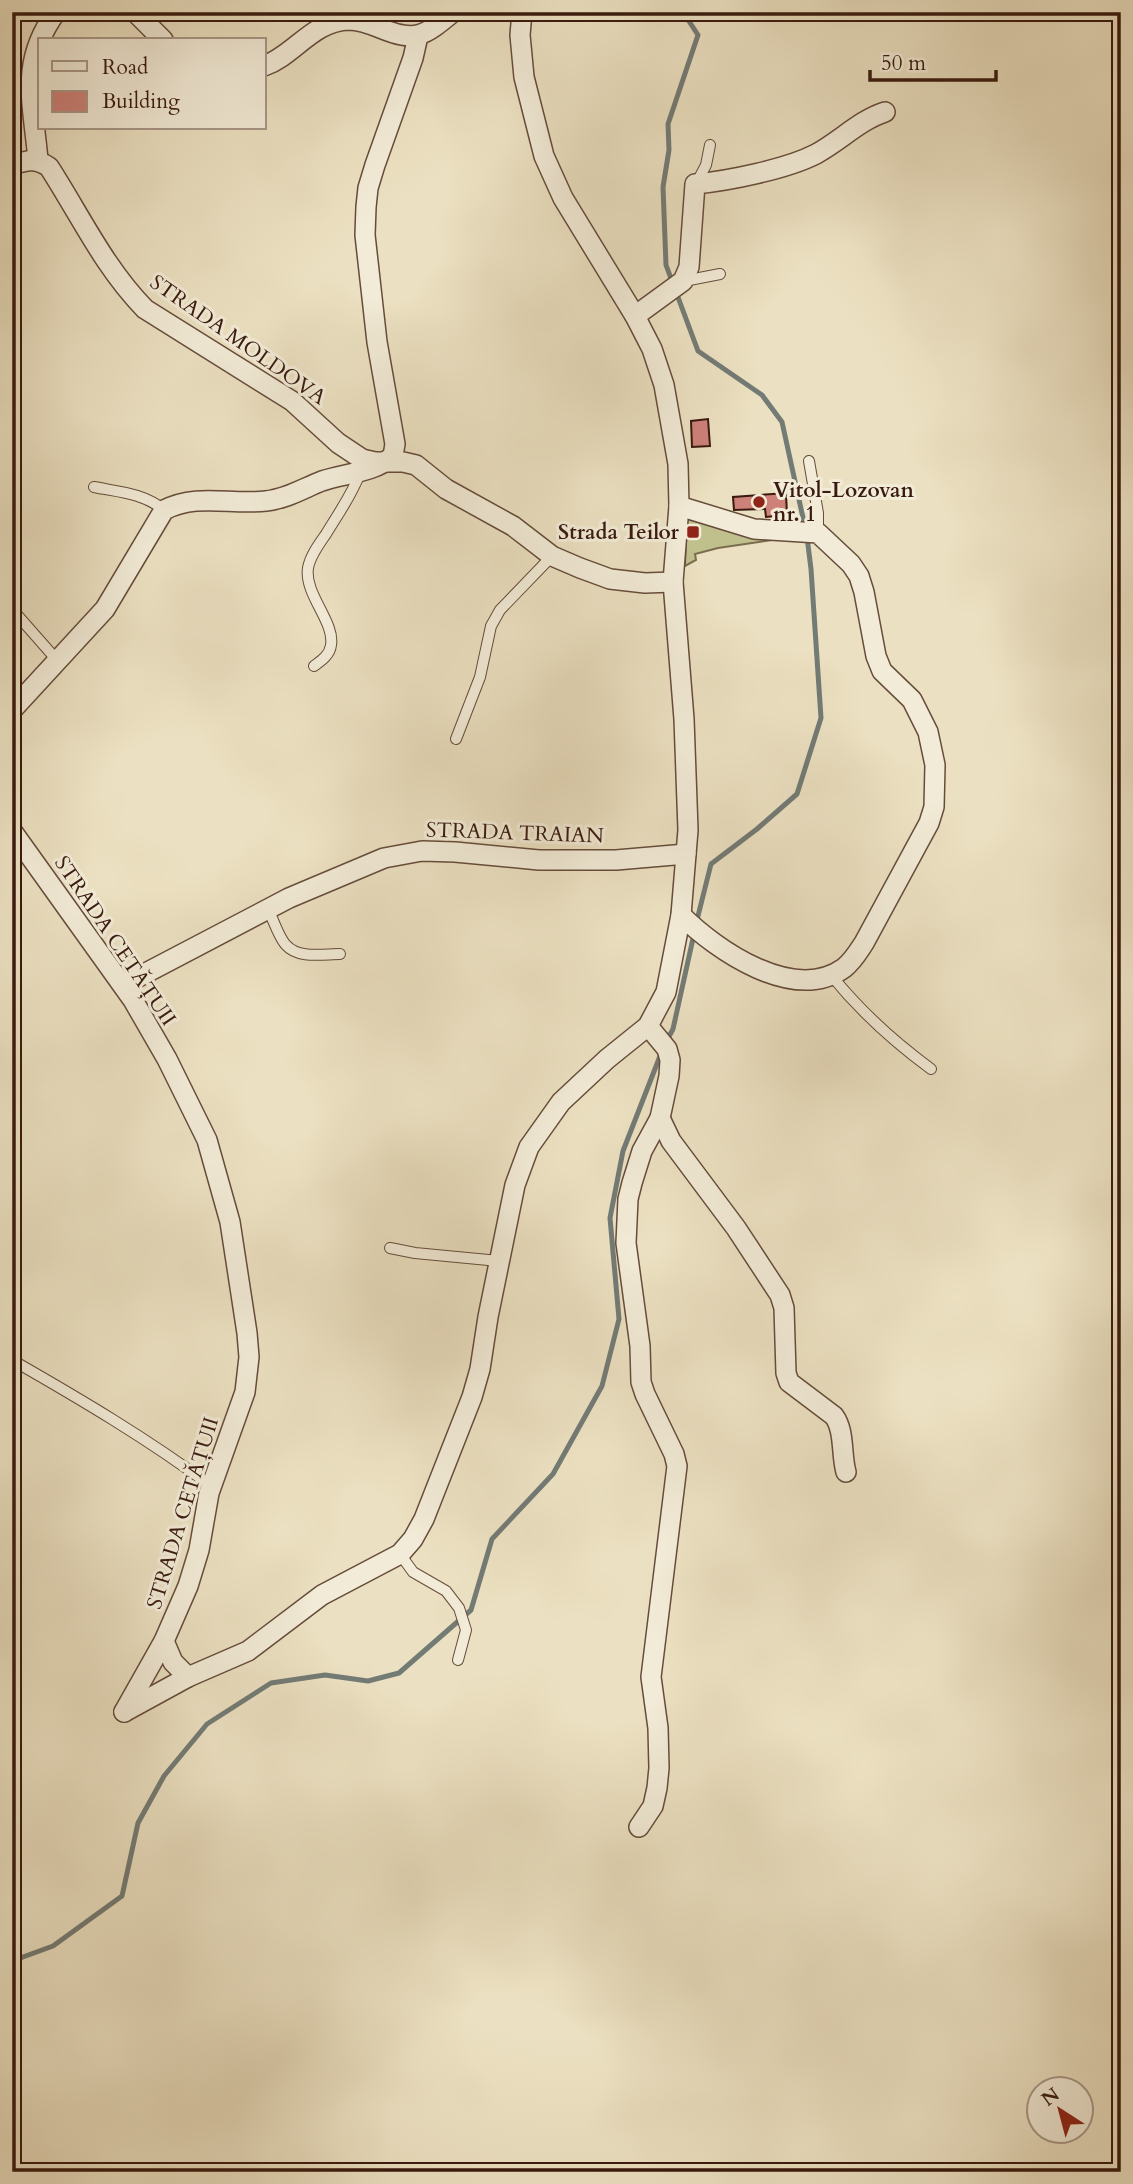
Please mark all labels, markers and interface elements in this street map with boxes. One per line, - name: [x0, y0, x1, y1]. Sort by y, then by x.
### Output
- legend: [38, 38, 266, 130]
- scale bar: [870, 38, 996, 82]
- text: 50 m: [881, 49, 926, 78]
- text: Road: [102, 53, 148, 82]
- text: Building: [102, 87, 180, 116]
- street label: STRADA MOLDOVA: [144, 268, 332, 412]
- place label: Vitol-Lozovan nr. 1: [773, 476, 915, 529]
- marker: Vitol-Lozovan nr. 1: [751, 494, 767, 510]
- place label: Strada Teilor: [558, 518, 680, 547]
- marker: Strada Teilor: [685, 524, 701, 540]
- street label: STRADA TRAIAN: [426, 815, 605, 851]
- street label: STRADA CETĂȚUII: [47, 850, 183, 1032]
- street label: STRADA CETĂȚUII: [140, 1413, 226, 1613]
- north arrow: [1024, 2076, 1094, 2146]
- text: N: [1036, 2081, 1065, 2112]

